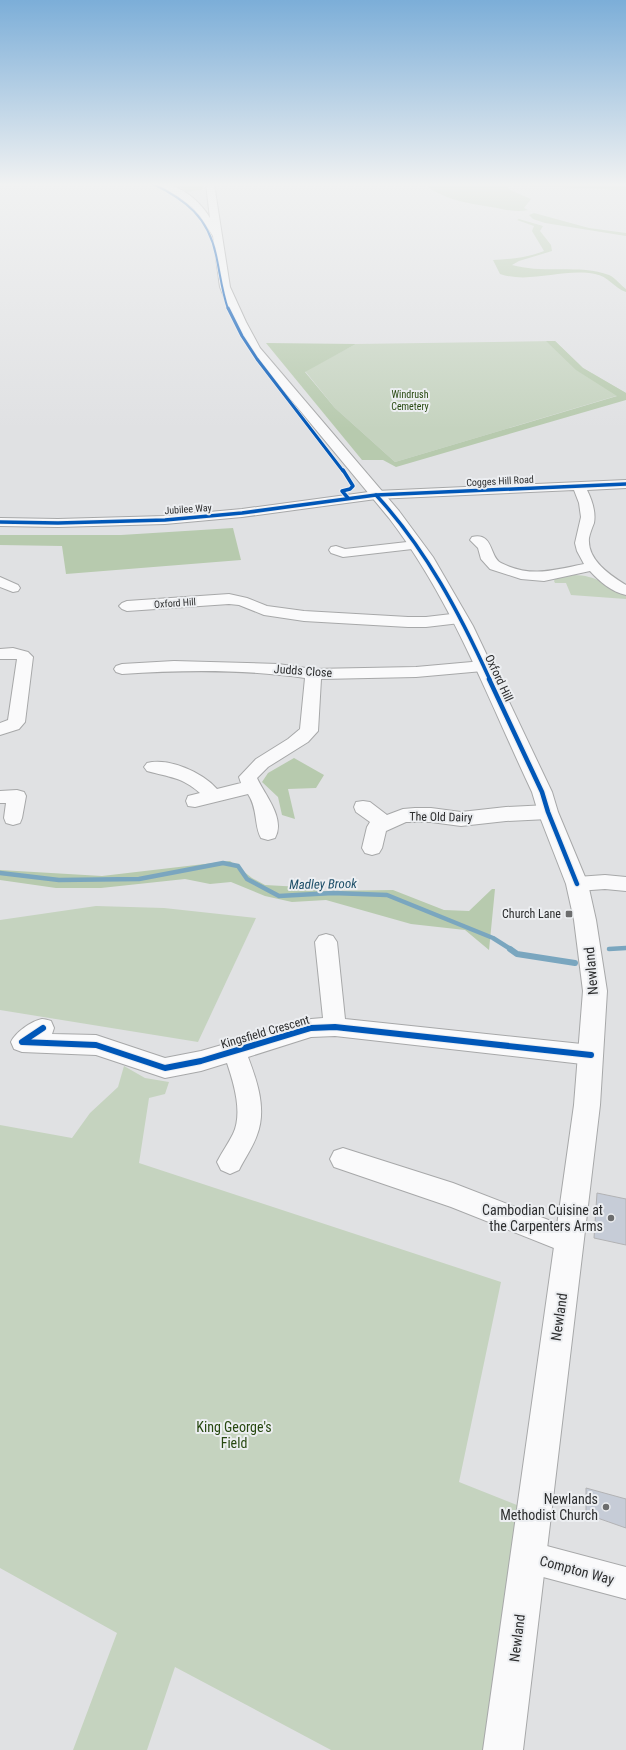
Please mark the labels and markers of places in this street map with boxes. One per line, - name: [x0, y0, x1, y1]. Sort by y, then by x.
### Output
- place label: Church Lane: [502, 907, 561, 921]
- marker: Church Lane: [564, 909, 574, 919]
- place label: Cambodian Cuisine at the Carpenters Arms: [482, 1202, 603, 1234]
- marker: Cambodian Cuisine at the Carpenters Arms: [606, 1213, 616, 1223]
- place label: Newlands Methodist Church: [500, 1491, 598, 1523]
- marker: Newlands Methodist Church: [601, 1502, 611, 1512]

